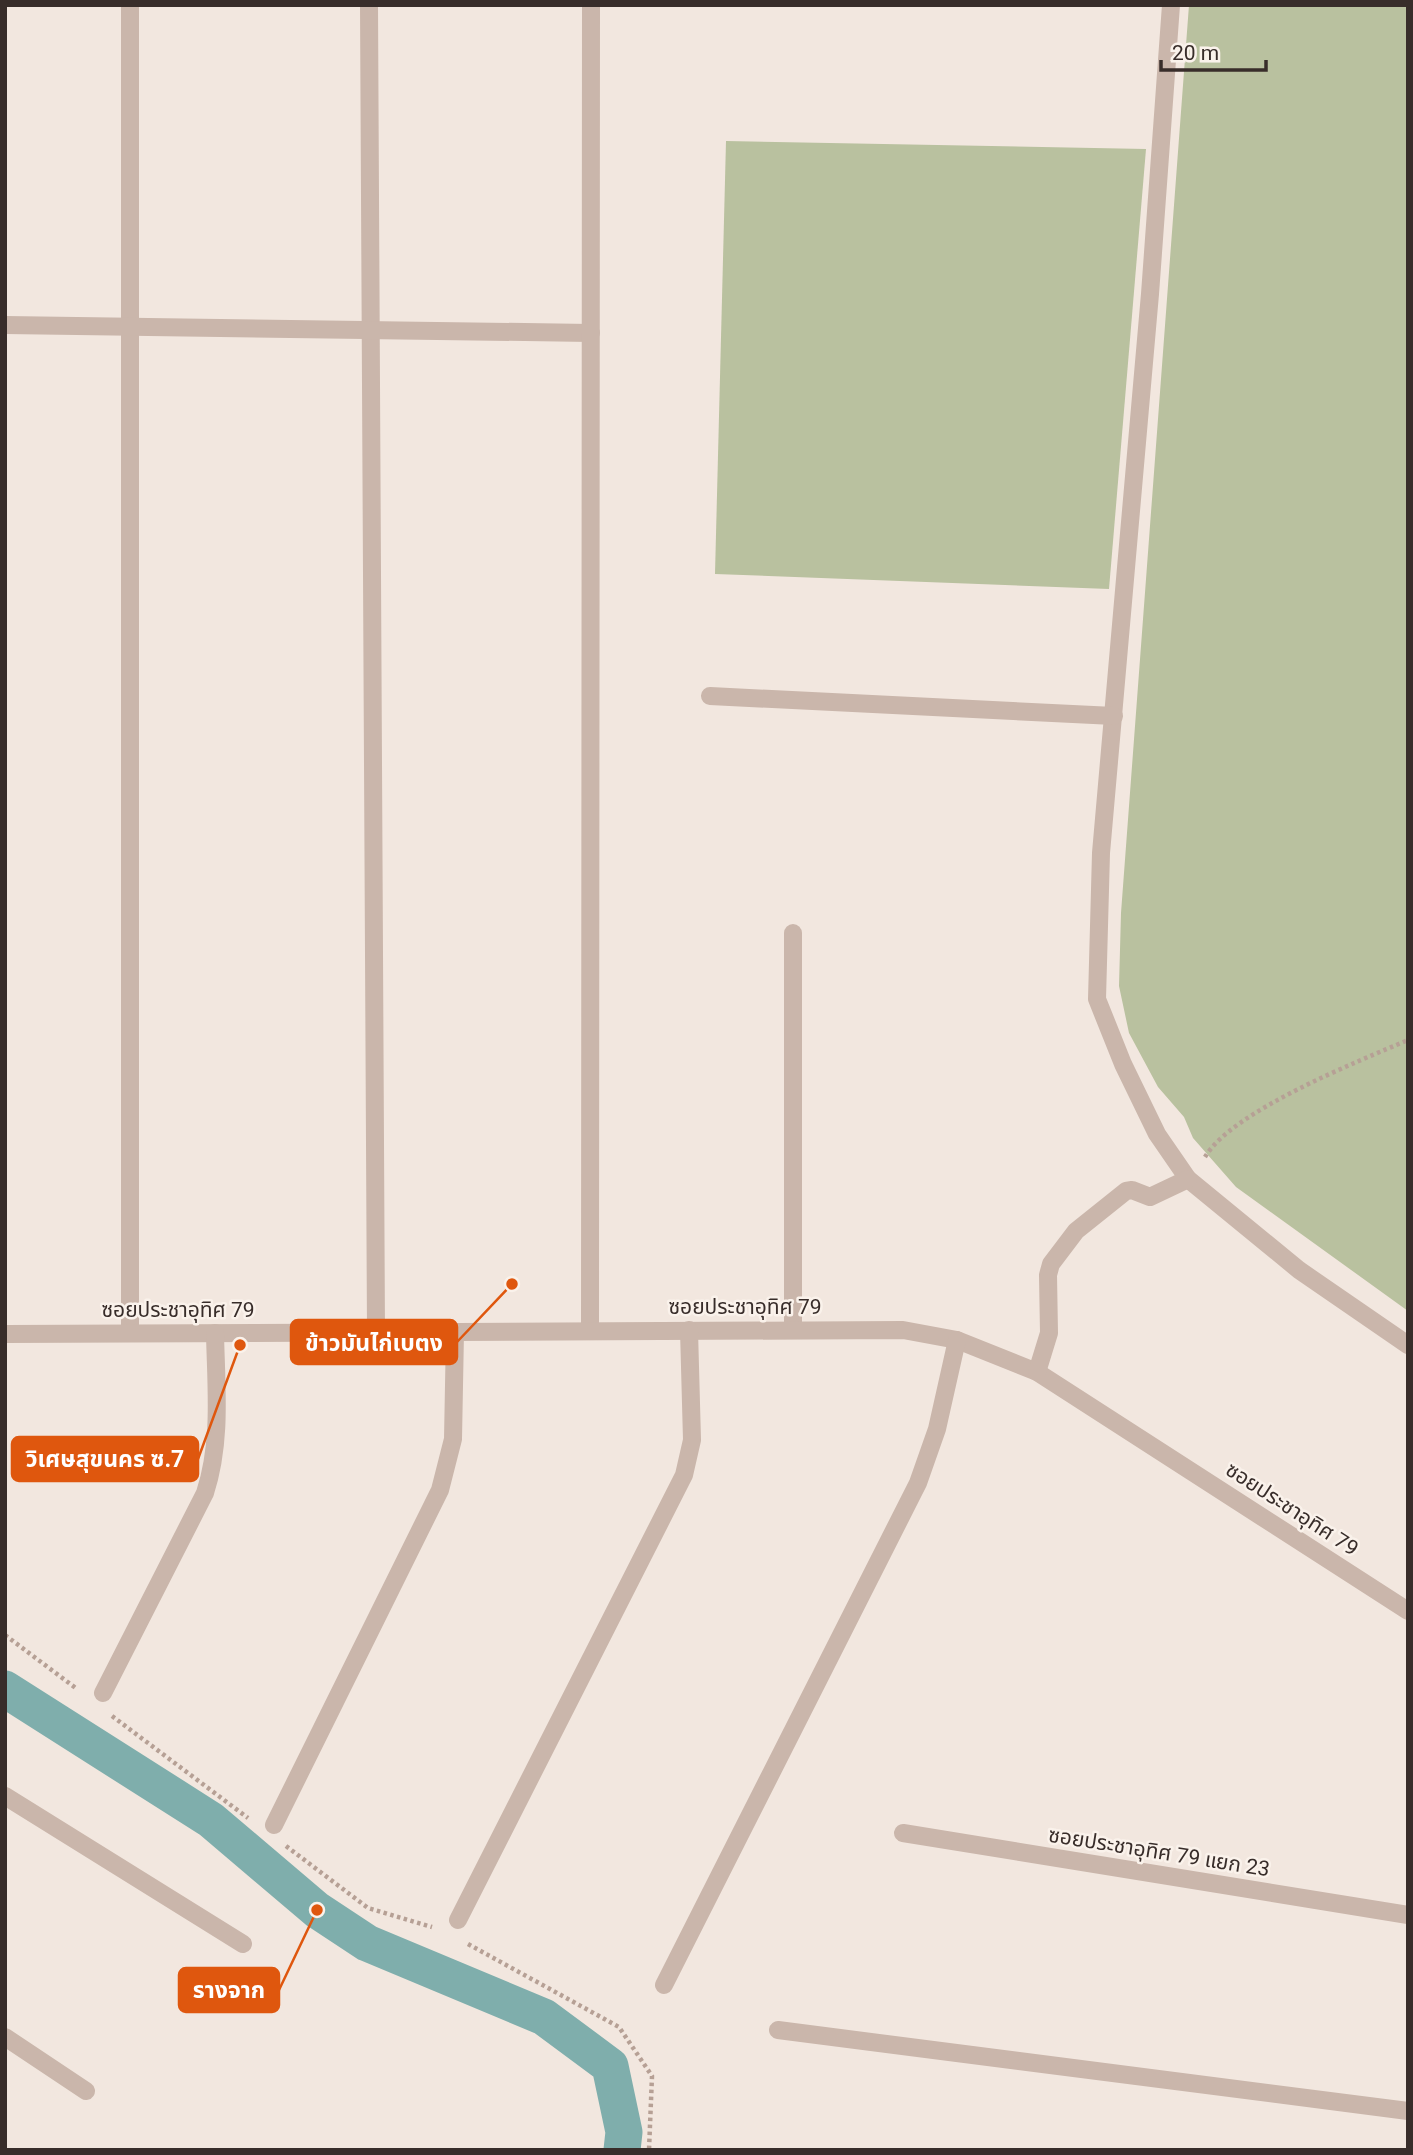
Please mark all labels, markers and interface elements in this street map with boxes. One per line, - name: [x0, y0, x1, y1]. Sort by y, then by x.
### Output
- scale bar: [1161, 28, 1266, 72]
- text: 20 m: [1172, 41, 1219, 65]
- street label: ซอยประชาอุทิศ 79: [668, 1295, 822, 1320]
- street label: ซอยประชาอุทิศ 79: [101, 1298, 255, 1323]
- callout: ข้าวมันไก่เบตง: [291, 1320, 457, 1364]
- text: ข้าวมันไก่เบตง: [305, 1330, 443, 1357]
- callout: วิเศษสุขนคร ซ.7: [12, 1437, 198, 1481]
- text: วิเศษสุขนคร ซ.7: [25, 1446, 184, 1473]
- street label: ซอยประชาอุทิศ 79: [1221, 1457, 1363, 1562]
- street label: ซอยประชาอุทิศ 79 แยก 23: [1047, 1823, 1271, 1882]
- callout: รางจาก: [179, 1968, 279, 2012]
- text: รางจาก: [193, 1977, 265, 2004]

